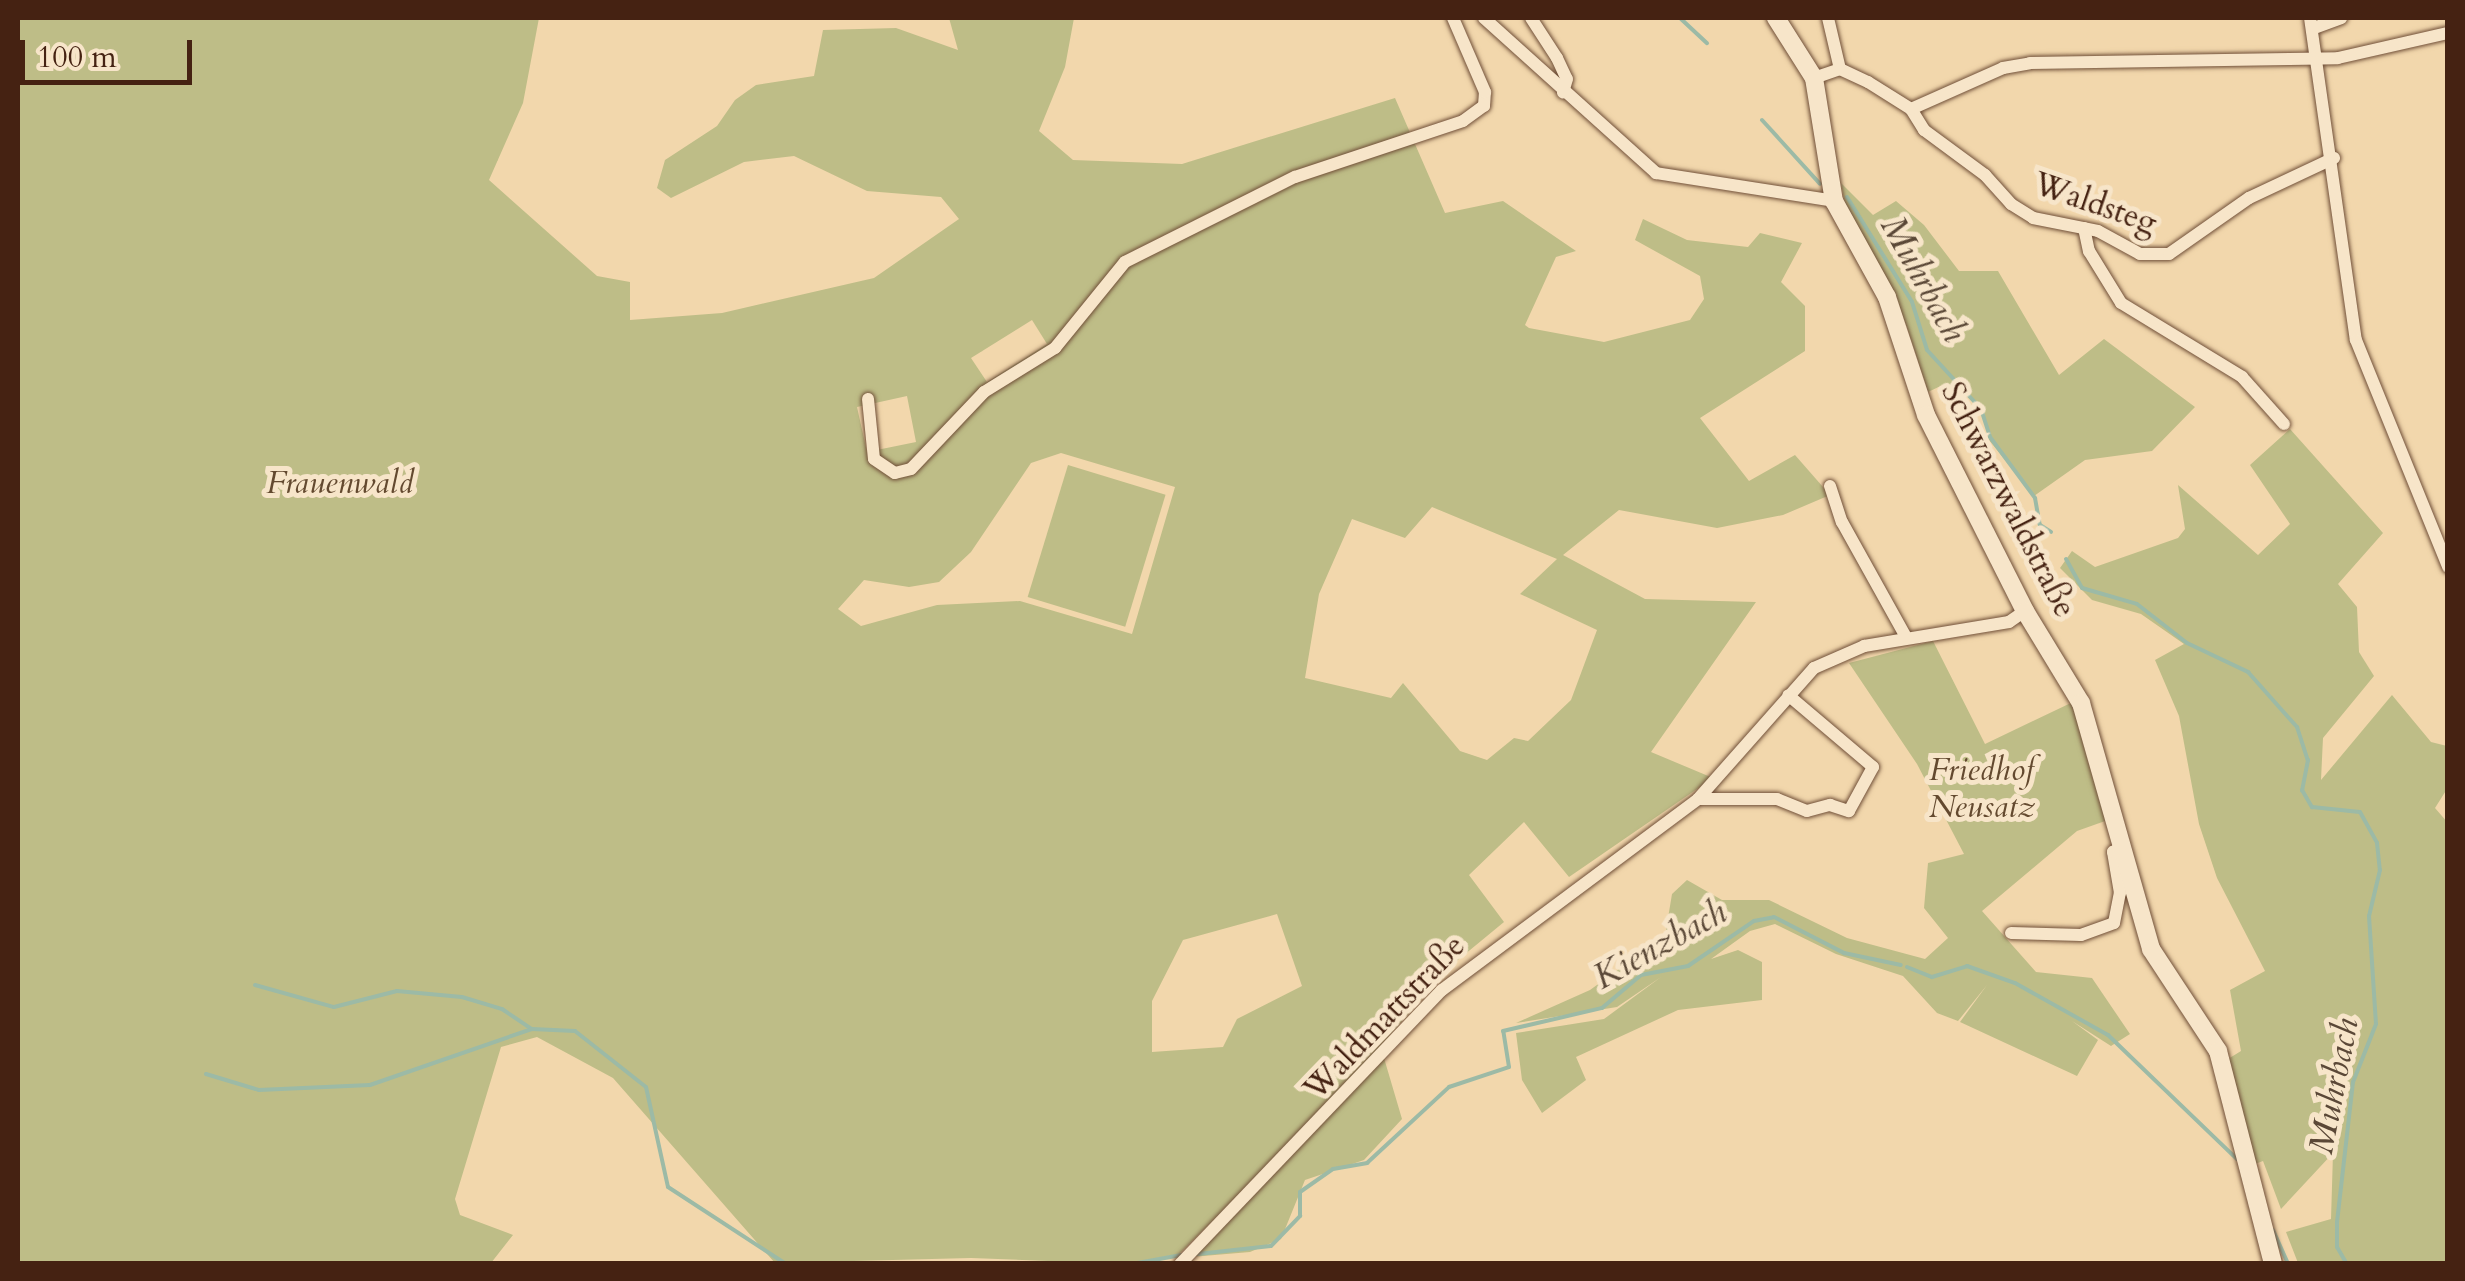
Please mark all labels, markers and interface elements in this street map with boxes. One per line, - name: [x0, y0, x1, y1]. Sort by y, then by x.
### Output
- scale bar: [25, 20, 198, 82]
- text: 100 m: [37, 37, 117, 78]
- street label: Waldsteg: [2028, 165, 2162, 243]
- water label: Muhrbach: [1871, 209, 1975, 349]
- street label: Schwarzwaldstraße: [1932, 376, 2084, 624]
- park label: Frauenwald: [266, 464, 414, 502]
- park label: Friedhof Neusatz: [1929, 752, 2035, 827]
- water label: Kienzbach: [1586, 891, 1734, 999]
- street label: Waldmattstraße: [1296, 927, 1474, 1109]
- water label: Muhrbach: [2300, 1014, 2368, 1158]

